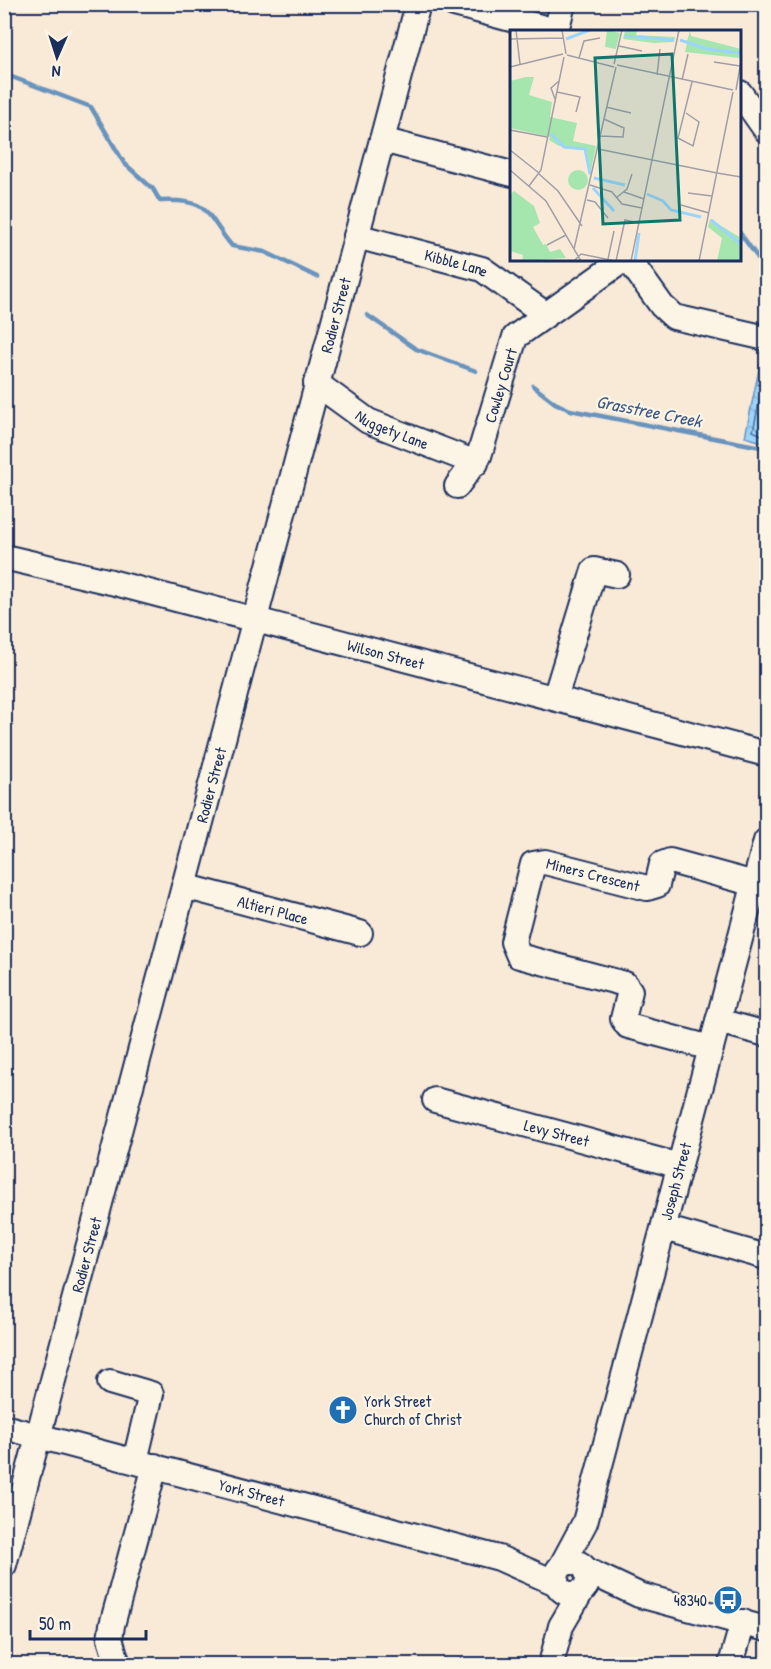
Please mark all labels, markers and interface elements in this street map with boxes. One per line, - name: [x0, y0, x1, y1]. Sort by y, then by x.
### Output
- north arrow: [27, 27, 87, 87]
- inset map: [510, 30, 741, 261]
- text: N: [51, 61, 61, 83]
- street label: Kibble Lane: [422, 243, 494, 282]
- street label: Rodier Street: [315, 275, 356, 355]
- street label: Cowley Court: [479, 345, 522, 425]
- water label: Grasstree Creek: [594, 389, 705, 434]
- street label: Nuggety Lane: [351, 404, 432, 455]
- street label: Wilson Street: [345, 634, 427, 675]
- street label: Rodier Street: [190, 744, 232, 825]
- street label: Miners Crescent: [544, 852, 642, 897]
- street label: Altieri Place: [235, 890, 311, 930]
- street label: Levy Street: [522, 1114, 592, 1152]
- street label: Joseph Street: [655, 1140, 697, 1223]
- street label: Rodier Street: [66, 1214, 107, 1295]
- place label: York Street Church of Christ: [364, 1390, 462, 1430]
- church icon: York Street Church of Christ: [327, 1394, 359, 1426]
- street label: York Street: [216, 1473, 287, 1512]
- bus stop icon: 48340: [712, 1584, 744, 1616]
- place label: 48340: [674, 1589, 707, 1611]
- scale bar: [30, 1603, 146, 1641]
- text: 50 m: [39, 1611, 71, 1636]

